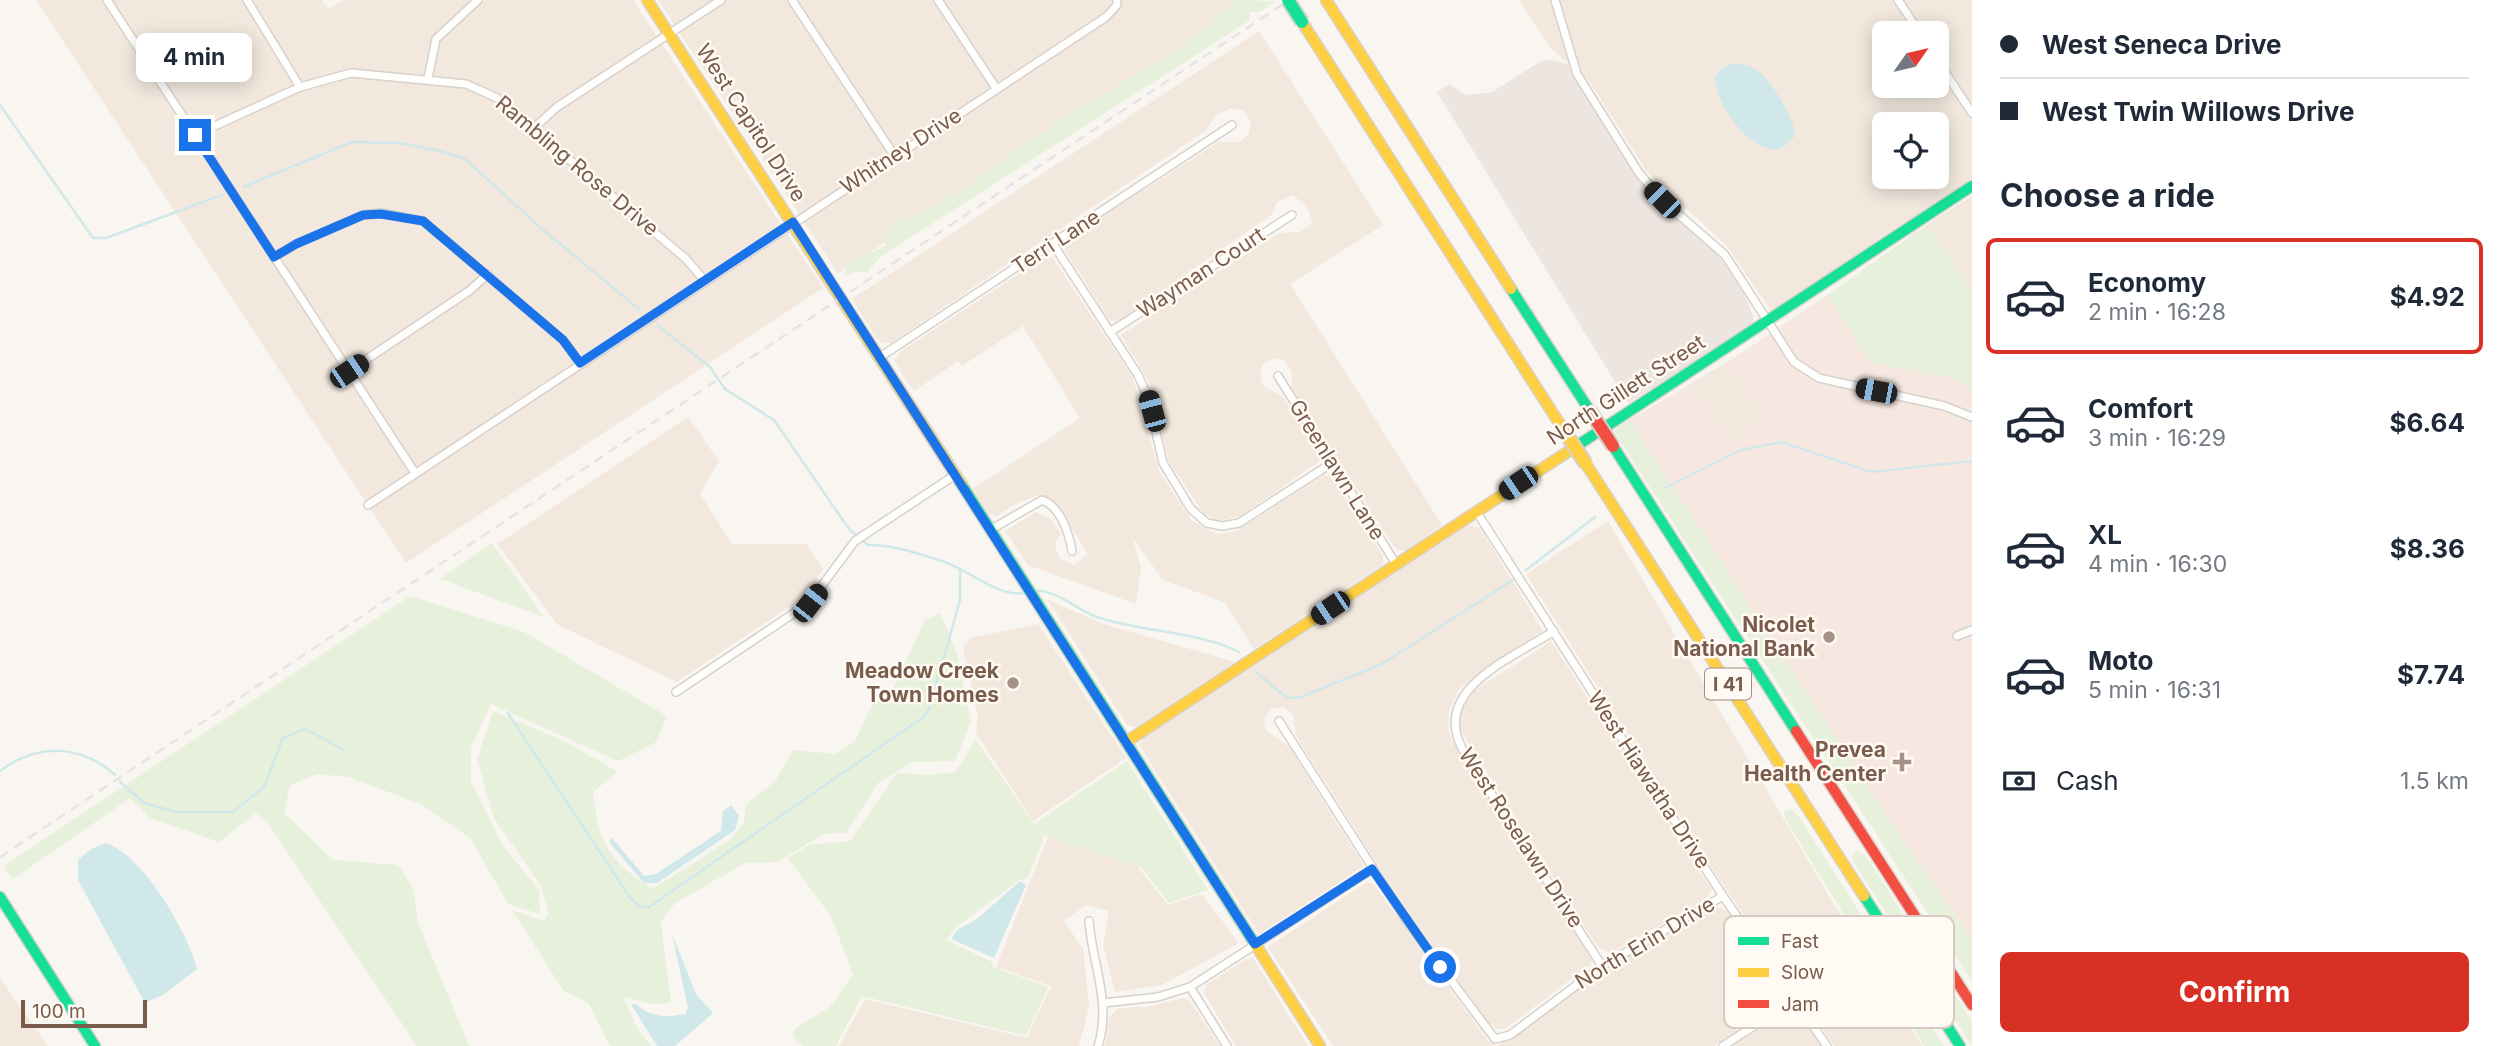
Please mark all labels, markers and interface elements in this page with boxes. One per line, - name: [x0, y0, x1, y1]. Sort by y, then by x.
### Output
- north arrow: [1872, 21, 1950, 98]
- map controls: [1872, 21, 1949, 189]
- text: West Seneca Drive: [2042, 29, 2282, 60]
- callout: 4 min: [137, 33, 253, 82]
- street label: West Capitol Drive: [691, 39, 812, 206]
- text: 4 min: [163, 43, 225, 71]
- street label: Rambling Rose Drive: [491, 90, 664, 241]
- text: West Twin Willows Drive: [2042, 96, 2354, 127]
- street label: Whitney Drive: [836, 102, 966, 199]
- button: locate: [1872, 112, 1949, 189]
- route end: [179, 119, 211, 151]
- text: Choose a ride: [2000, 176, 2215, 215]
- car: [1640, 178, 1685, 222]
- street label: Terri Lane: [1007, 204, 1104, 279]
- street label: Wayman Court: [1132, 222, 1269, 323]
- icon: car: [2004, 265, 2067, 328]
- text: Economy: [2088, 267, 2206, 298]
- text: $4.92: [2390, 281, 2465, 312]
- text: 2 min · 16:28: [2088, 298, 2226, 326]
- street label: North Gillett Street: [1542, 329, 1710, 450]
- car: [326, 351, 373, 391]
- car: [1854, 377, 1899, 405]
- car: [1137, 388, 1168, 434]
- icon: car: [2004, 391, 2067, 454]
- text: Comfort: [2088, 393, 2193, 424]
- street label: Greenlawn Lane: [1284, 395, 1391, 545]
- text: $6.64: [2389, 407, 2465, 438]
- text: 3 min · 16:29: [2088, 424, 2226, 452]
- car: [1495, 463, 1542, 503]
- icon: car: [2004, 517, 2067, 580]
- text: XL: [2088, 519, 2122, 550]
- text: $8.36: [2390, 533, 2465, 564]
- text: 4 min · 16:30: [2088, 550, 2227, 578]
- car: [789, 580, 832, 626]
- car: [1307, 588, 1354, 628]
- place label: Nicolet National Bank: [1673, 612, 1816, 661]
- marker: Nicolet National Bank: [1821, 629, 1837, 645]
- icon: car: [2004, 643, 2067, 706]
- text: Moto: [2088, 645, 2153, 676]
- place label: Meadow Creek Town Homes: [845, 658, 1000, 707]
- text: $7.74: [2397, 659, 2465, 690]
- road number: I 41: [1705, 668, 1751, 699]
- marker: Meadow Creek Town Homes: [1005, 675, 1021, 691]
- text: 5 min · 16:31: [2088, 676, 2221, 704]
- street label: West Hiawatha Drive: [1583, 686, 1716, 873]
- place label: Prevea Health Center: [1744, 737, 1886, 786]
- street label: West Roselawn Drive: [1454, 743, 1589, 932]
- marker: Prevea Health Center: [1892, 752, 1912, 772]
- icon: cash: [2000, 762, 2038, 800]
- text: Cash: [2056, 765, 2119, 796]
- text: 1.5 km: [2400, 767, 2469, 795]
- street label: North Erin Drive: [1570, 891, 1719, 994]
- legend: [1724, 916, 1954, 1028]
- text: Fast: [1781, 930, 1819, 953]
- route start: [1424, 951, 1456, 983]
- button: Confirm: [2000, 952, 2469, 1032]
- text: Slow: [1781, 961, 1824, 984]
- text: Jam: [1781, 993, 1819, 1016]
- scale bar: [21, 997, 147, 1029]
- text: 100 m: [32, 1000, 86, 1023]

